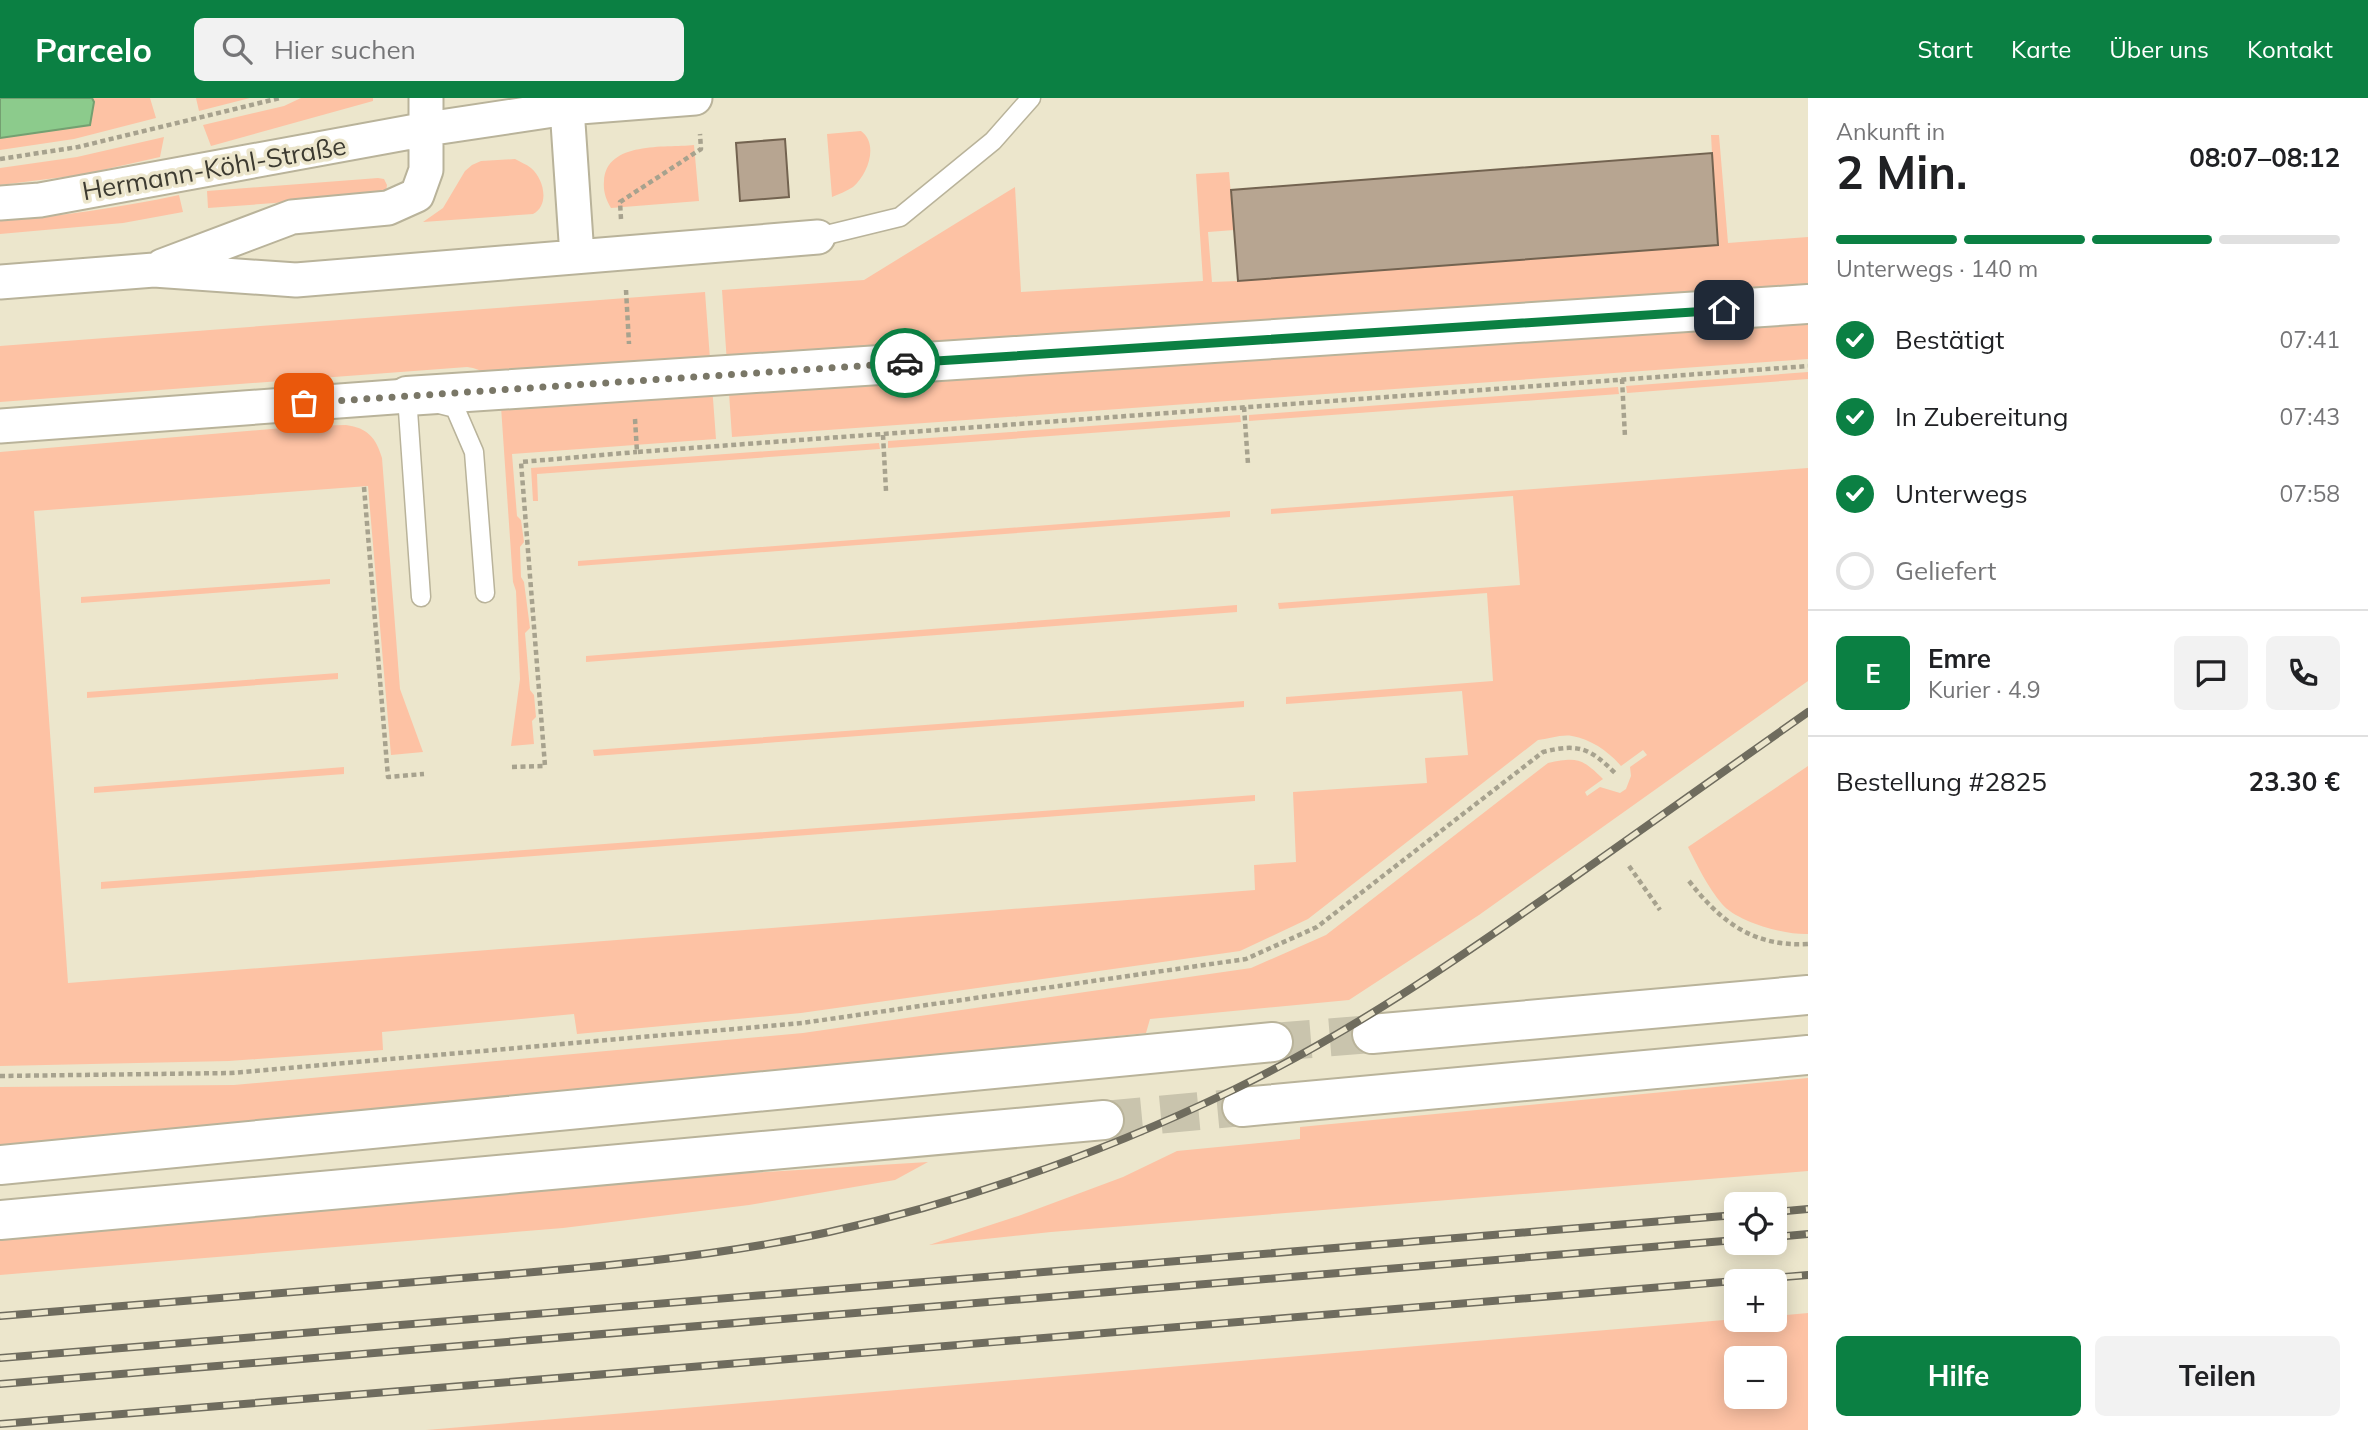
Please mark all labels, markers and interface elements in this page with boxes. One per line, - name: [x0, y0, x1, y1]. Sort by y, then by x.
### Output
- search box: [194, 18, 684, 81]
- text: Parcelo: [35, 29, 152, 70]
- icon: search: [218, 30, 256, 68]
- text: Hier suchen: [274, 33, 416, 66]
- text: Start: [1917, 34, 1973, 64]
- text: Karte: [2011, 34, 2071, 64]
- text: Über uns: [2109, 34, 2209, 64]
- text: Kontakt: [2247, 34, 2333, 64]
- text: Ankunft in: [1836, 117, 1945, 146]
- street label: Hermann-Köhl-Straße: [79, 129, 349, 207]
- text: 08:07–08:12: [2189, 141, 2340, 174]
- text: 2 Min.: [1836, 143, 1967, 201]
- text: Unterwegs · 140 m: [1836, 254, 2038, 283]
- pin: [1694, 280, 1754, 340]
- icon: home: [1705, 291, 1743, 329]
- icon: check: [1836, 321, 1874, 359]
- text: Bestätigt: [1895, 323, 2004, 356]
- text: 07:41: [2280, 325, 2340, 354]
- courier: [870, 328, 940, 398]
- icon: car: [886, 344, 924, 382]
- pin: [274, 373, 334, 433]
- icon: bag: [285, 384, 323, 422]
- icon: check: [1836, 398, 1874, 436]
- text: In Zubereitung: [1895, 400, 2068, 433]
- text: 07:43: [2280, 402, 2340, 431]
- icon: check: [1836, 475, 1874, 513]
- text: Unterwegs: [1895, 477, 2028, 510]
- text: 07:58: [2280, 479, 2340, 508]
- text: Geliefert: [1895, 554, 1996, 587]
- button: chat: [2174, 636, 2248, 710]
- button: phone: [2266, 636, 2340, 710]
- text: Emre: [1928, 642, 1991, 675]
- text: E: [1865, 657, 1881, 690]
- text: Kurier · 4.9: [1928, 675, 2040, 704]
- text: Bestellung #2825: [1836, 765, 2047, 798]
- text: 23.30 €: [2248, 765, 2340, 798]
- map controls: [1724, 1192, 1787, 1409]
- button: locate: [1724, 1192, 1787, 1255]
- button: +: [1724, 1269, 1787, 1332]
- button: Hilfe: [1836, 1336, 2081, 1416]
- button: Teilen: [2095, 1336, 2340, 1416]
- button: −: [1724, 1346, 1787, 1409]

